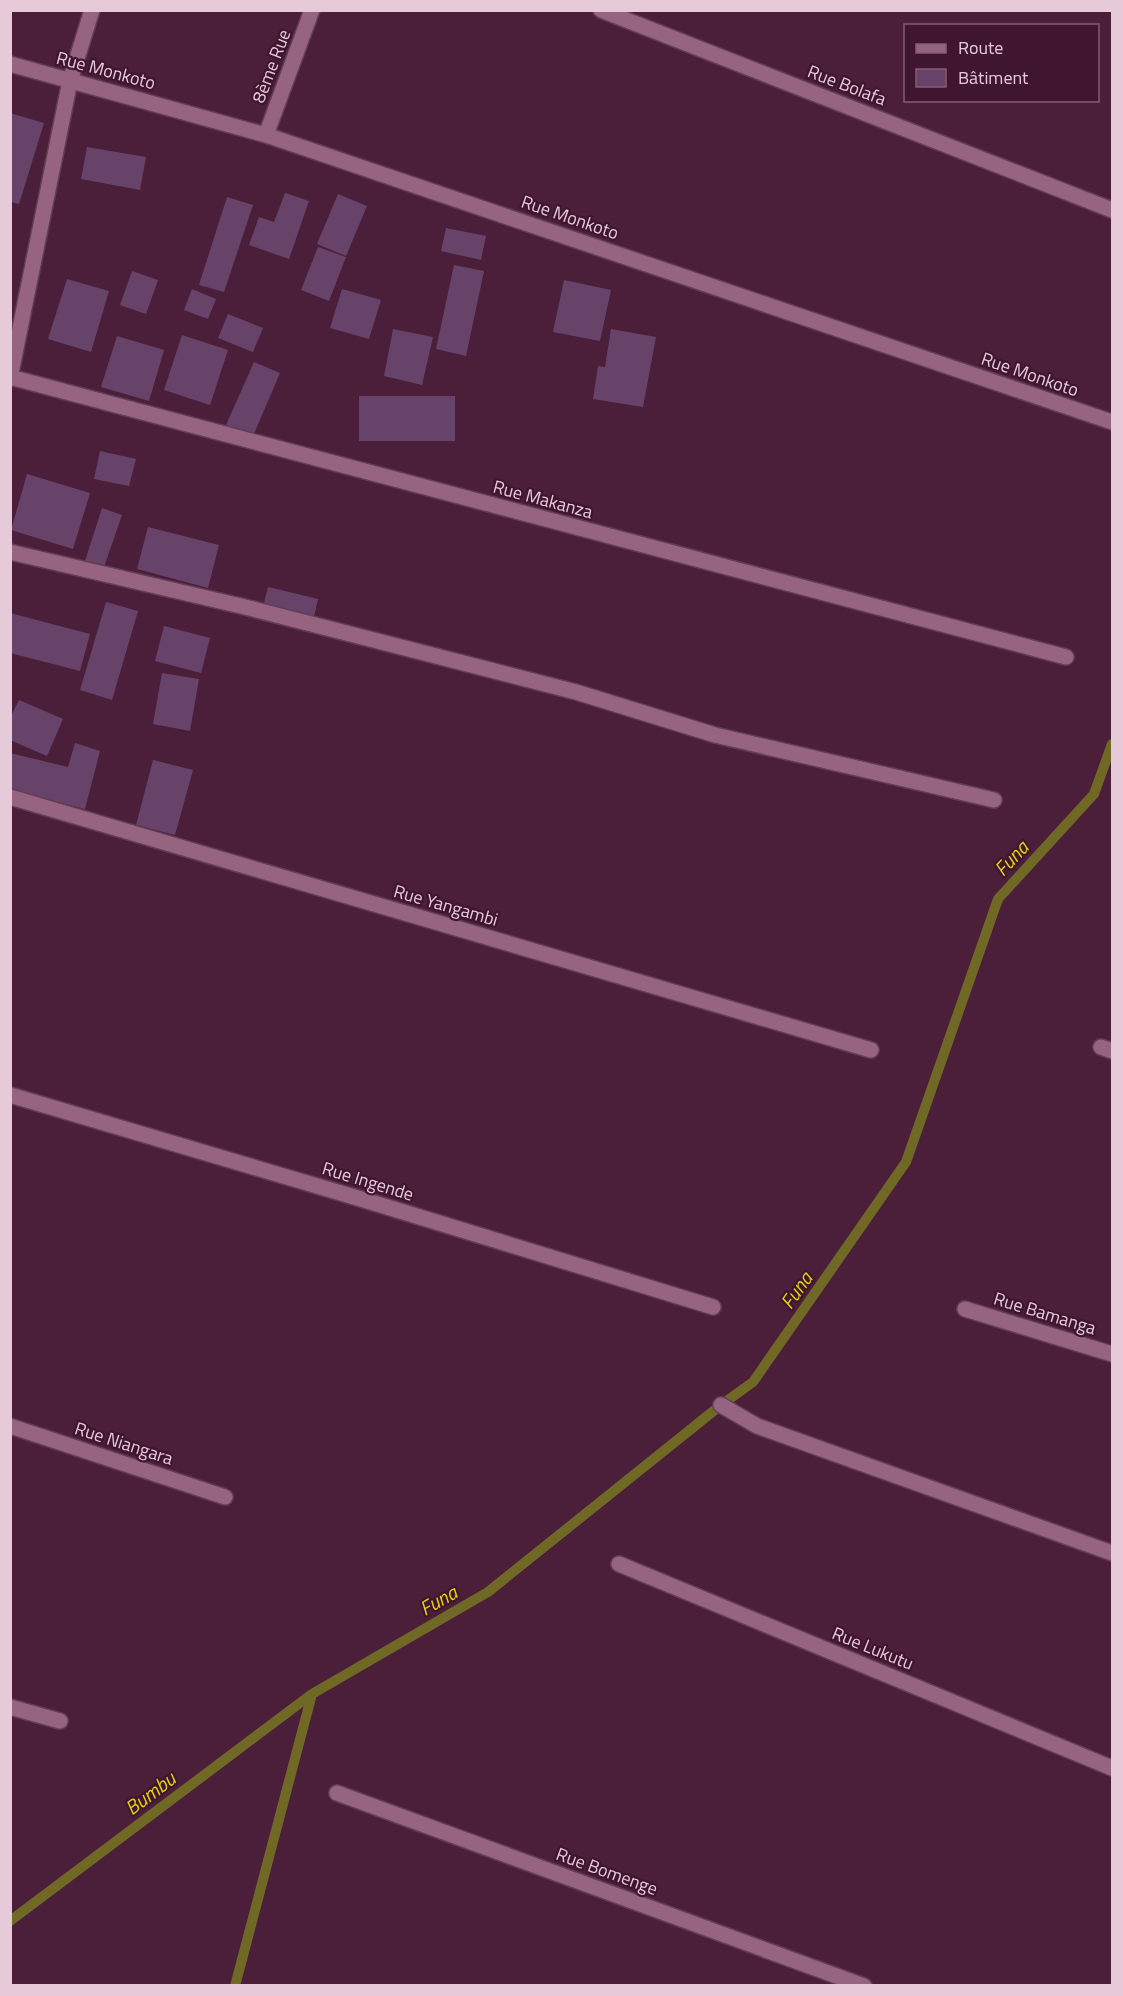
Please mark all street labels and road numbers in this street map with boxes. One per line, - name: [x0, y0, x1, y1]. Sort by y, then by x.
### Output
- street label: 8ème Rue: [245, 25, 297, 107]
- street label: Rue Monkoto: [53, 44, 159, 96]
- street label: Rue Bolafa: [804, 58, 890, 112]
- street label: Rue Monkoto: [518, 188, 622, 246]
- street label: Rue Monkoto: [978, 345, 1082, 403]
- street label: Rue Makanza: [490, 473, 596, 525]
- street label: Rue Yangambi: [391, 877, 501, 933]
- street label: Rue Ingende: [319, 1154, 417, 1208]
- street label: Rue Bamanga: [990, 1285, 1100, 1341]
- street label: Rue Niangara: [71, 1414, 177, 1472]
- street label: Rue Lukutu: [828, 1619, 918, 1677]
- street label: Rue Bomenge: [552, 1840, 662, 1902]

